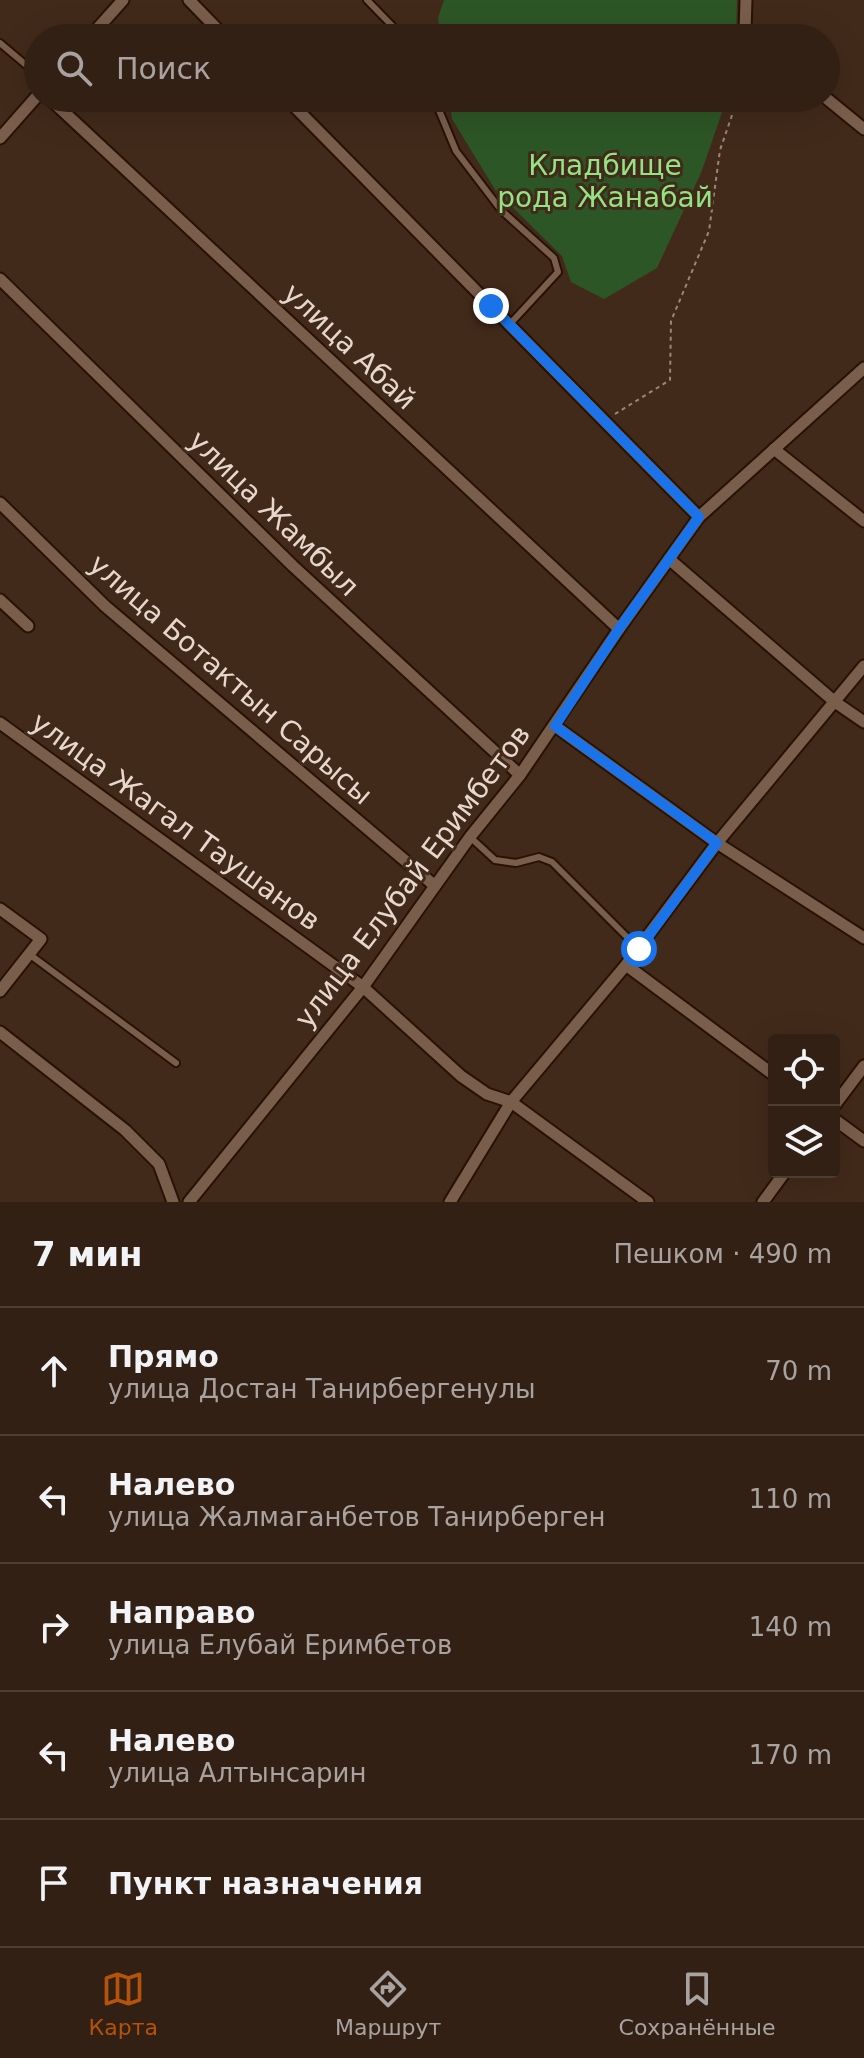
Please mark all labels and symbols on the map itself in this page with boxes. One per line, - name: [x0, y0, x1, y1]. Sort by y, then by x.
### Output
- park label: Кладбище рода Жанабай: [497, 149, 713, 214]
- street label: улица Абай: [276, 276, 423, 416]
- route end: [473, 288, 509, 324]
- street label: улица Жамбыл: [182, 424, 366, 603]
- street label: улица Ботактын Сарысы: [82, 547, 379, 811]
- street label: улица Жагал Таушанов: [25, 705, 327, 937]
- street label: улица Елубай Еримбетов: [288, 718, 537, 1034]
- route start: [621, 931, 657, 967]

